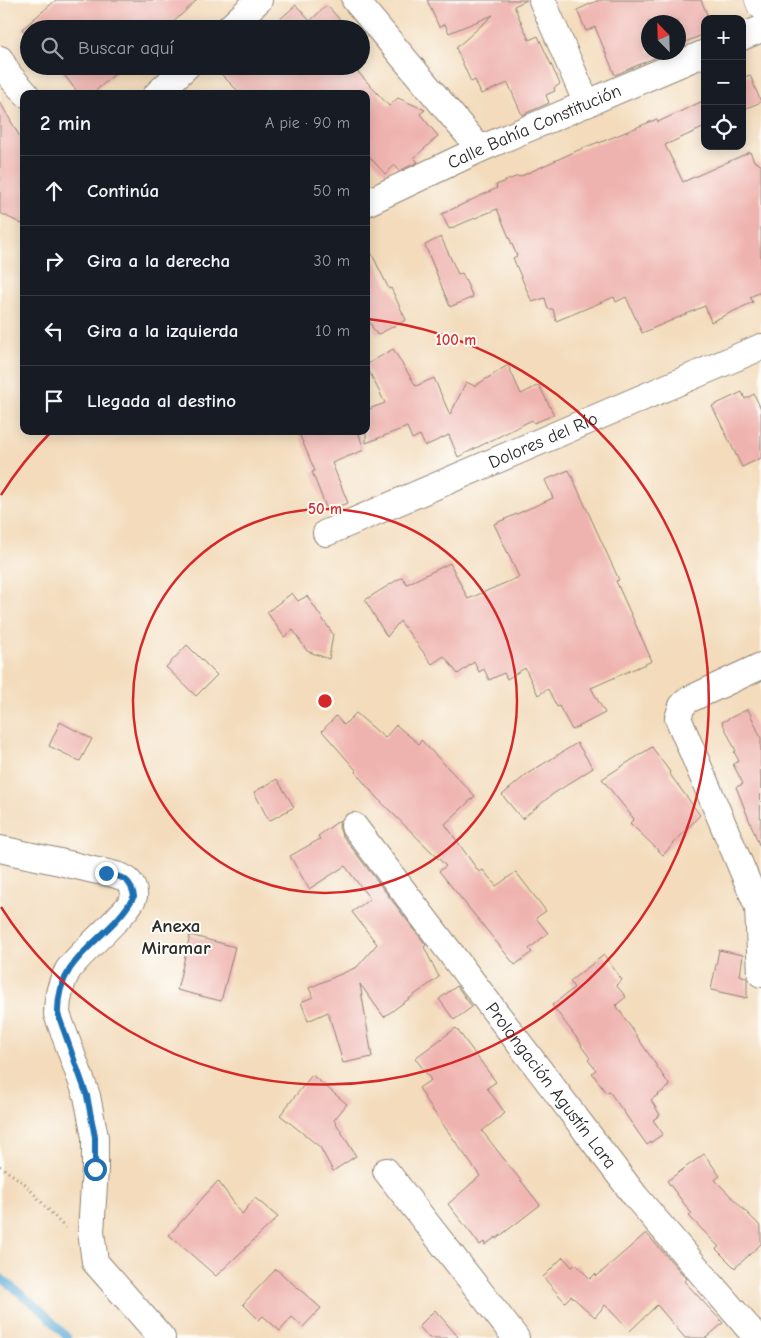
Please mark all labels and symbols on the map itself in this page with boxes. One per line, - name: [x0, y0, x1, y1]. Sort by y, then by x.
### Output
- north arrow: [641, 15, 686, 60]
- street label: Calle Bahía Constitución: [444, 80, 624, 174]
- text: 100 m: [436, 331, 476, 349]
- street label: Dolores del Río: [485, 408, 601, 473]
- text: 50 m: [308, 500, 342, 518]
- centre of rings: [316, 692, 334, 710]
- route end: [95, 862, 118, 885]
- district label: Anexa Miramar: [141, 915, 211, 959]
- street label: Prolongación Agustín Lara: [481, 999, 621, 1173]
- route start: [84, 1158, 107, 1181]

